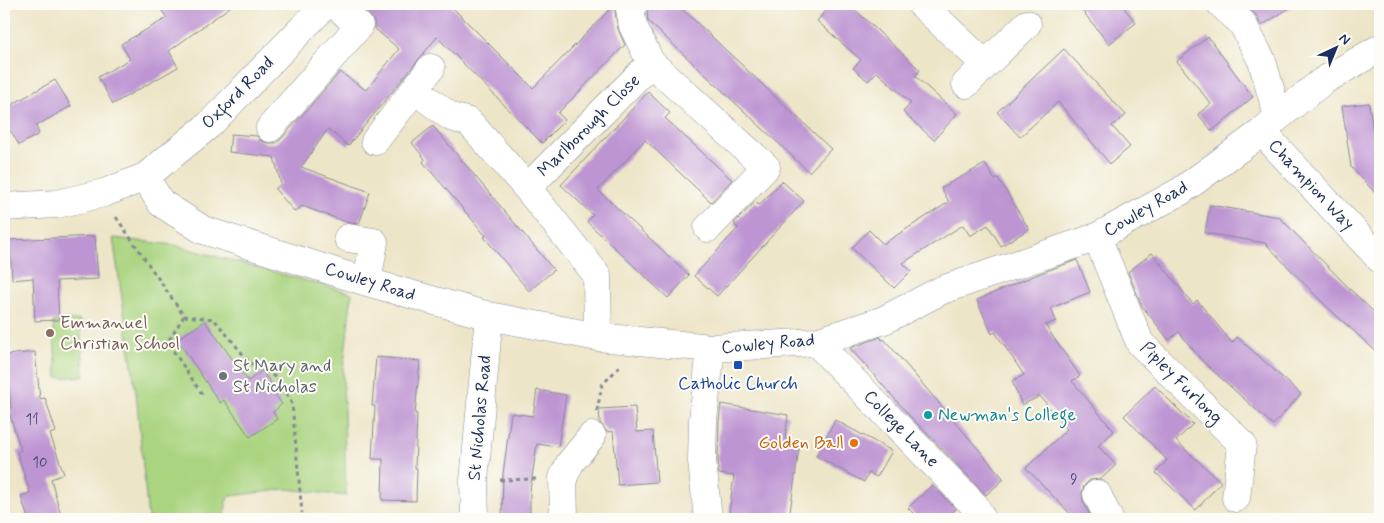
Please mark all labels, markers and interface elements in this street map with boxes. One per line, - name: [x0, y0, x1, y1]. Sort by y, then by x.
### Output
- north arrow: [1312, 22, 1362, 72]
- text: N: [1335, 30, 1354, 49]
- street label: Oxford Road: [196, 51, 281, 136]
- street label: Marlborough Close: [532, 69, 646, 183]
- street label: Champion Way: [1263, 134, 1359, 236]
- street label: Cowley Road: [1100, 175, 1192, 243]
- street label: Cowley Road: [322, 257, 418, 307]
- place label: Emmanuel Christian School: [60, 311, 180, 356]
- marker: Emmanuel Christian School: [44, 327, 56, 339]
- street label: Cowley Road: [720, 328, 816, 360]
- street label: Pipley Furlong: [1134, 337, 1227, 430]
- place label: St Mary and St Nicholas: [233, 354, 331, 399]
- street label: St Nicholas Road: [463, 354, 497, 482]
- marker: Catholic Church: [732, 359, 744, 371]
- marker: St Mary and St Nicholas: [217, 370, 229, 382]
- place label: Catholic Church: [678, 372, 798, 396]
- street label: College Lane: [858, 385, 944, 473]
- place label: Newman's College: [938, 403, 1076, 429]
- marker: Newman's College: [922, 409, 934, 421]
- house number: 11: [25, 410, 39, 430]
- place label: Golden Ball: [758, 431, 844, 455]
- marker: Golden Ball: [848, 437, 860, 449]
- house number: 10: [32, 453, 48, 473]
- house number: 9: [1070, 470, 1078, 490]

